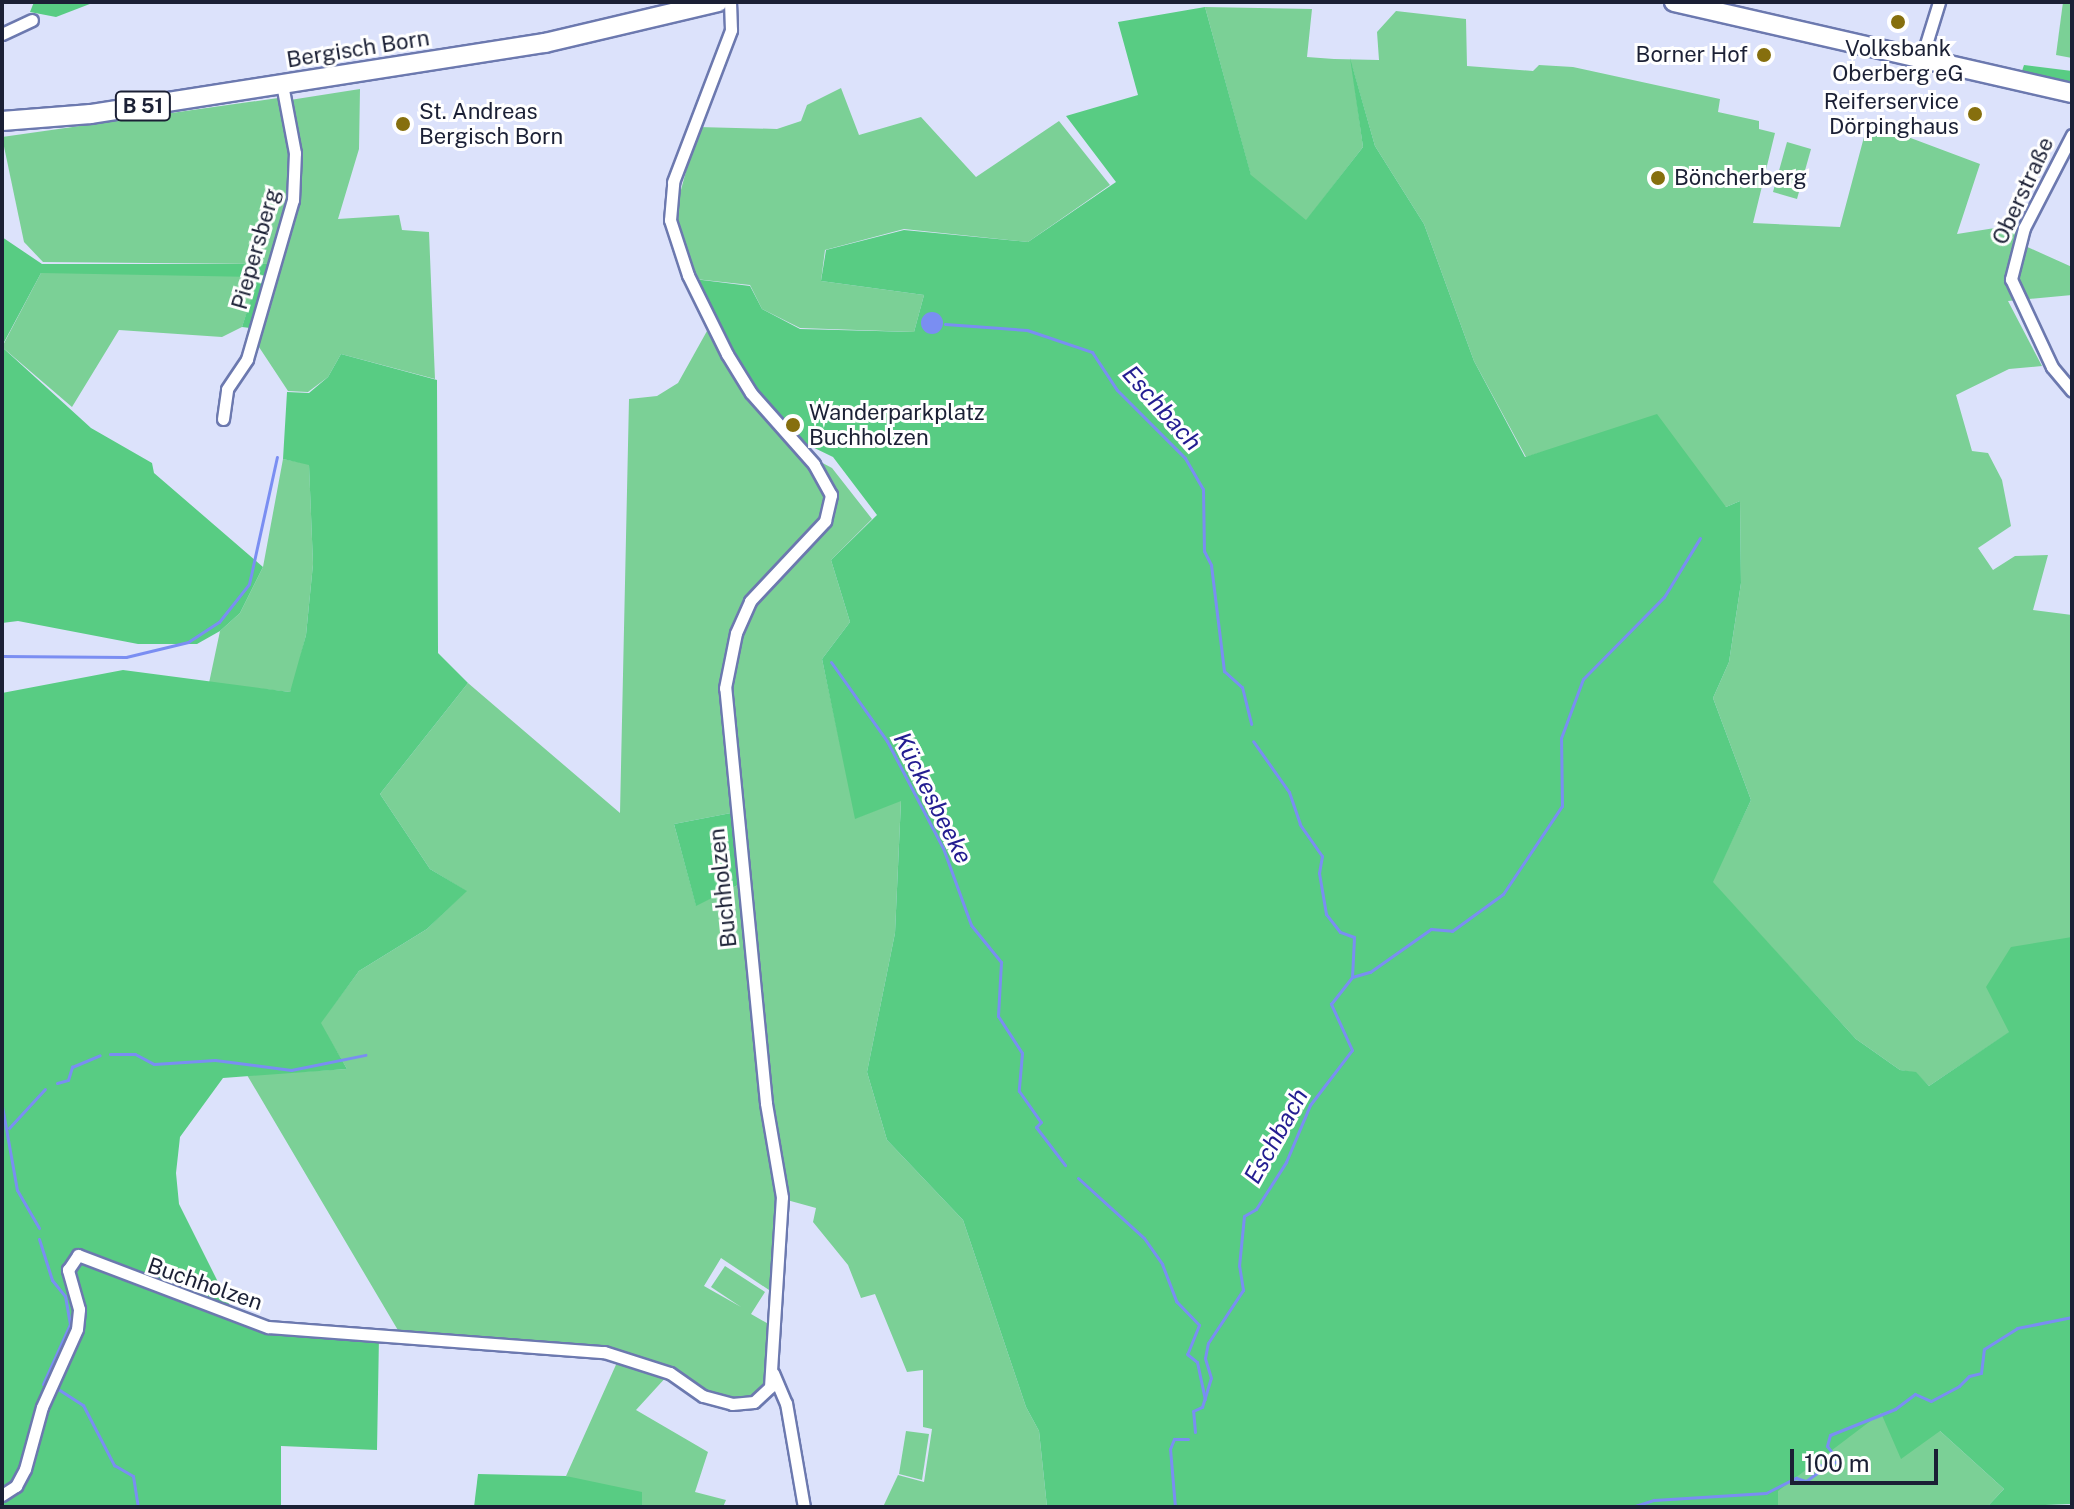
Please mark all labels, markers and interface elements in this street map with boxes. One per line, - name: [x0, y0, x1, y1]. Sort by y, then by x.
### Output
- marker: Volksbank Oberberg eG: [1889, 13, 1907, 31]
- street label: Bergisch Born: [285, 25, 431, 73]
- place label: Volksbank Oberberg eG: [1832, 35, 1964, 86]
- place label: Borner Hof: [1636, 42, 1748, 68]
- marker: Borner Hof: [1755, 46, 1773, 64]
- place label: Reiferservice Dörpinghaus: [1824, 88, 1959, 140]
- road number: B 51: [113, 90, 173, 122]
- place label: St. Andreas Bergisch Born: [419, 98, 563, 150]
- marker: Reiferservice Dörpinghaus: [1966, 105, 1984, 123]
- marker: St. Andreas Bergisch Born: [394, 115, 412, 133]
- street label: Oberstraße: [1987, 133, 2059, 249]
- place label: Böncherberg: [1674, 165, 1807, 191]
- marker: Böncherberg: [1649, 169, 1667, 187]
- street label: Piepersberg: [226, 185, 286, 313]
- water label: Eschbach: [1116, 360, 1208, 456]
- place label: Wanderparkplatz Buchholzen: [809, 399, 985, 450]
- marker: Wanderparkplatz Buchholzen: [784, 416, 802, 434]
- water label: Kückesbeeke: [888, 728, 978, 868]
- street label: Buchholzen: [704, 827, 742, 949]
- water label: Eschbach: [1238, 1083, 1314, 1189]
- street label: Buchholzen: [144, 1252, 266, 1316]
- scale bar: [1794, 1433, 1942, 1483]
- text: 100 m: [1804, 1449, 1870, 1477]

